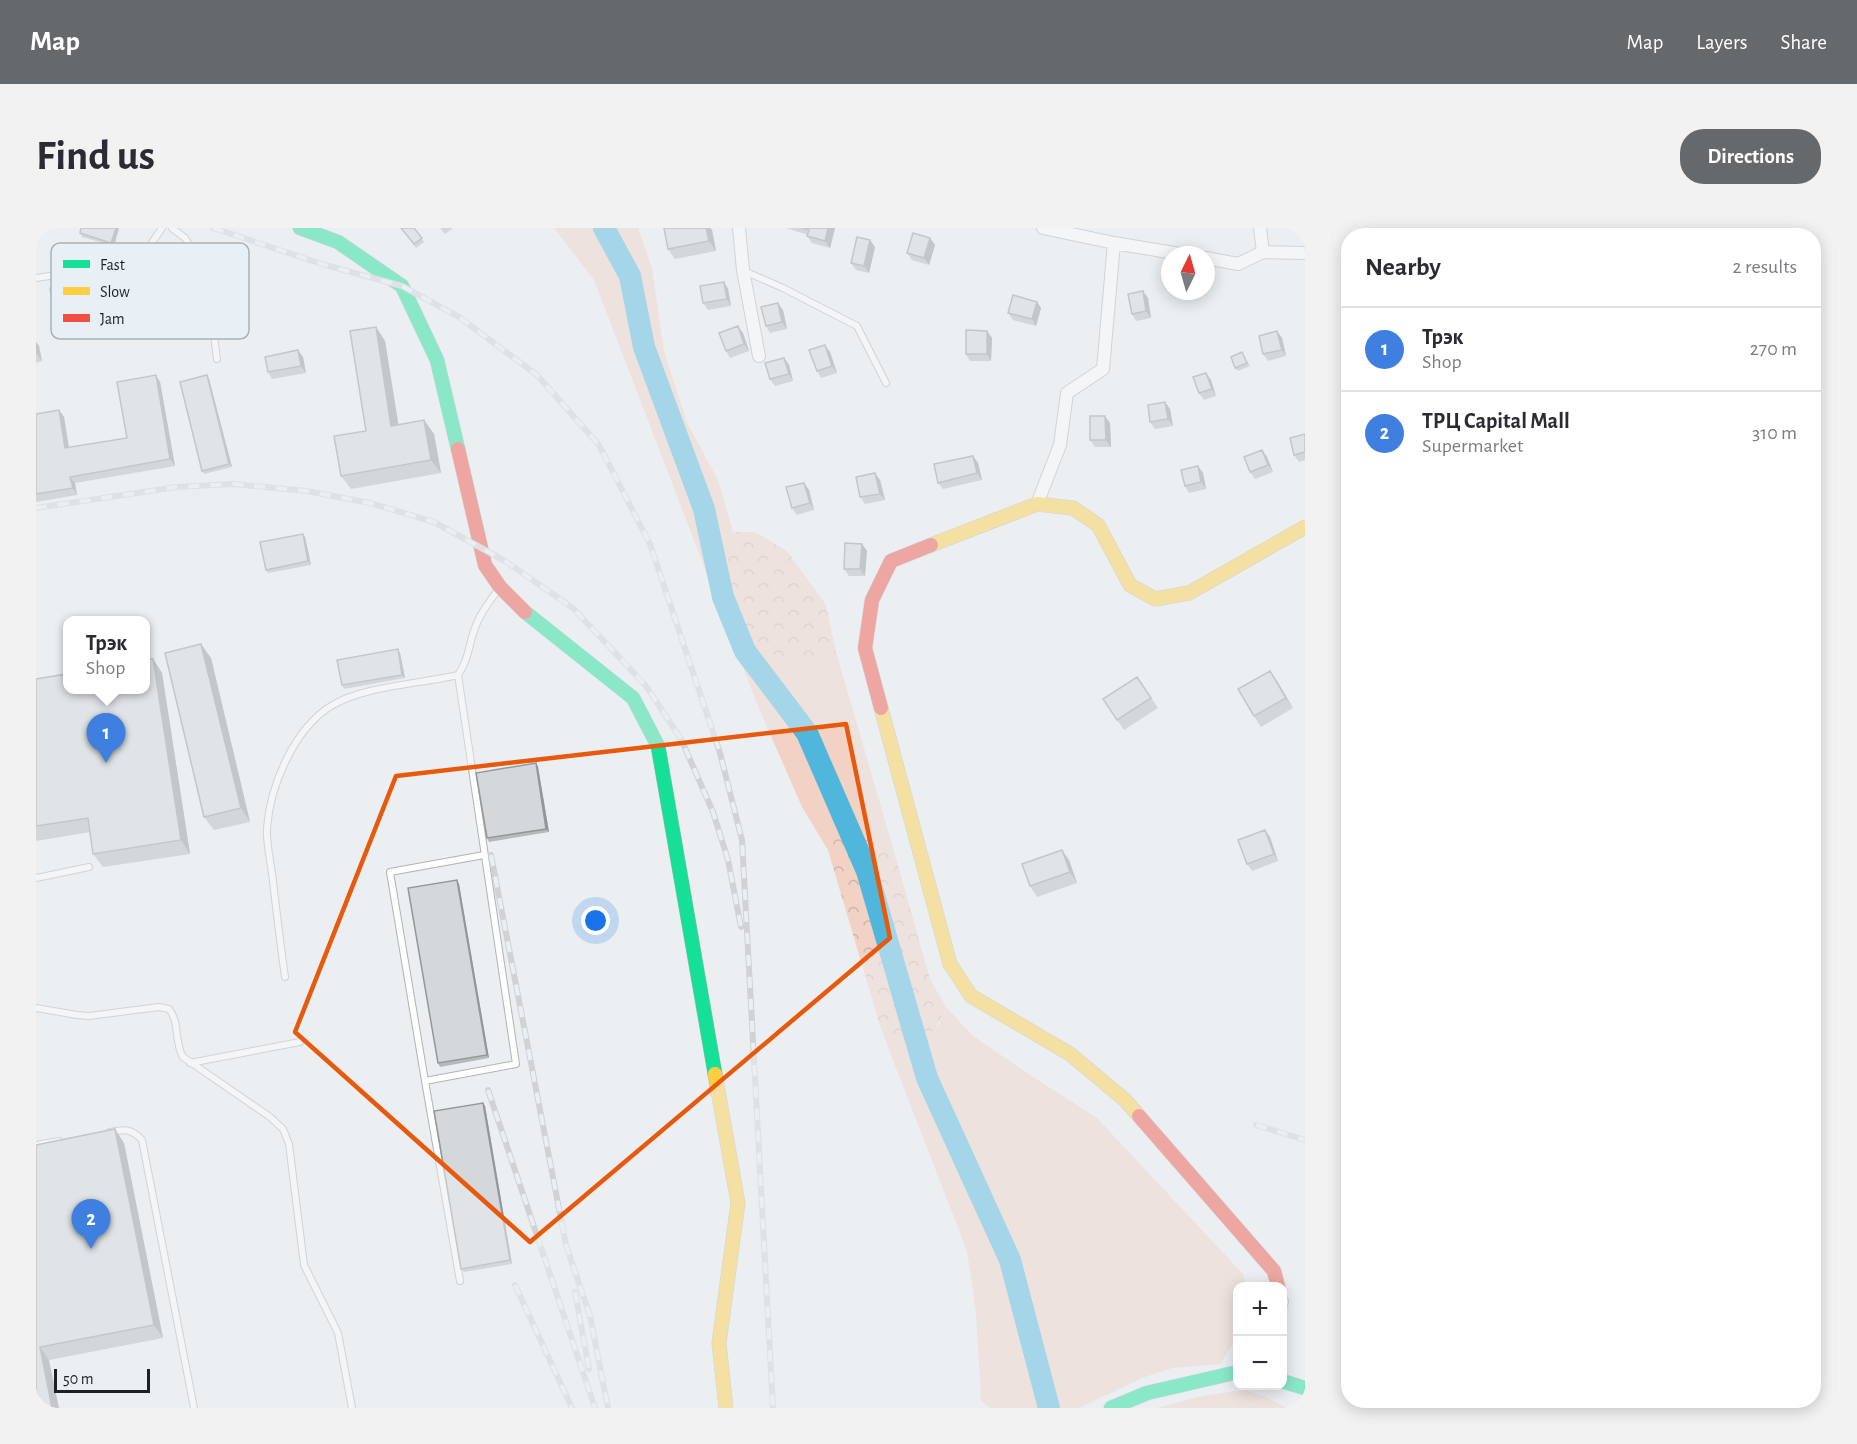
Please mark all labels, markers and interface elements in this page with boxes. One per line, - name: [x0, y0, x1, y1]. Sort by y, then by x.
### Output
- text: Map: [30, 28, 80, 56]
- text: Map: [1627, 32, 1663, 53]
- text: Layers: [1696, 32, 1747, 53]
- text: Share: [1780, 32, 1827, 53]
- button: Directions: [1680, 129, 1821, 184]
- text: Find us: [36, 135, 155, 177]
- legend: [51, 243, 249, 339]
- north arrow: [1161, 246, 1215, 300]
- text: Nearby: [1365, 254, 1441, 280]
- text: Fast: [100, 257, 125, 273]
- text: 2 results: [1733, 257, 1797, 277]
- text: Slow: [100, 284, 130, 300]
- text: Jam: [100, 311, 125, 327]
- text: Трэк: [1422, 326, 1463, 348]
- text: 1: [1381, 339, 1388, 359]
- text: 270 m: [1750, 339, 1797, 359]
- text: Shop: [1422, 352, 1462, 372]
- text: ТРЦ Capital Mall: [1422, 410, 1570, 432]
- text: 2: [1380, 423, 1389, 443]
- text: 310 m: [1752, 423, 1797, 443]
- text: Supermarket: [1422, 436, 1523, 456]
- popup: [63, 616, 150, 694]
- text: Трэк: [86, 632, 127, 654]
- text: Shop: [86, 658, 125, 678]
- pin: 1: [86, 714, 126, 763]
- your location: [581, 906, 610, 935]
- pin: 2: [72, 1200, 110, 1249]
- map controls: [1233, 1282, 1287, 1390]
- button: +: [1233, 1282, 1287, 1336]
- button: −: [1233, 1336, 1287, 1390]
- scale bar: [54, 1366, 150, 1394]
- text: 50 m: [63, 1371, 94, 1387]

